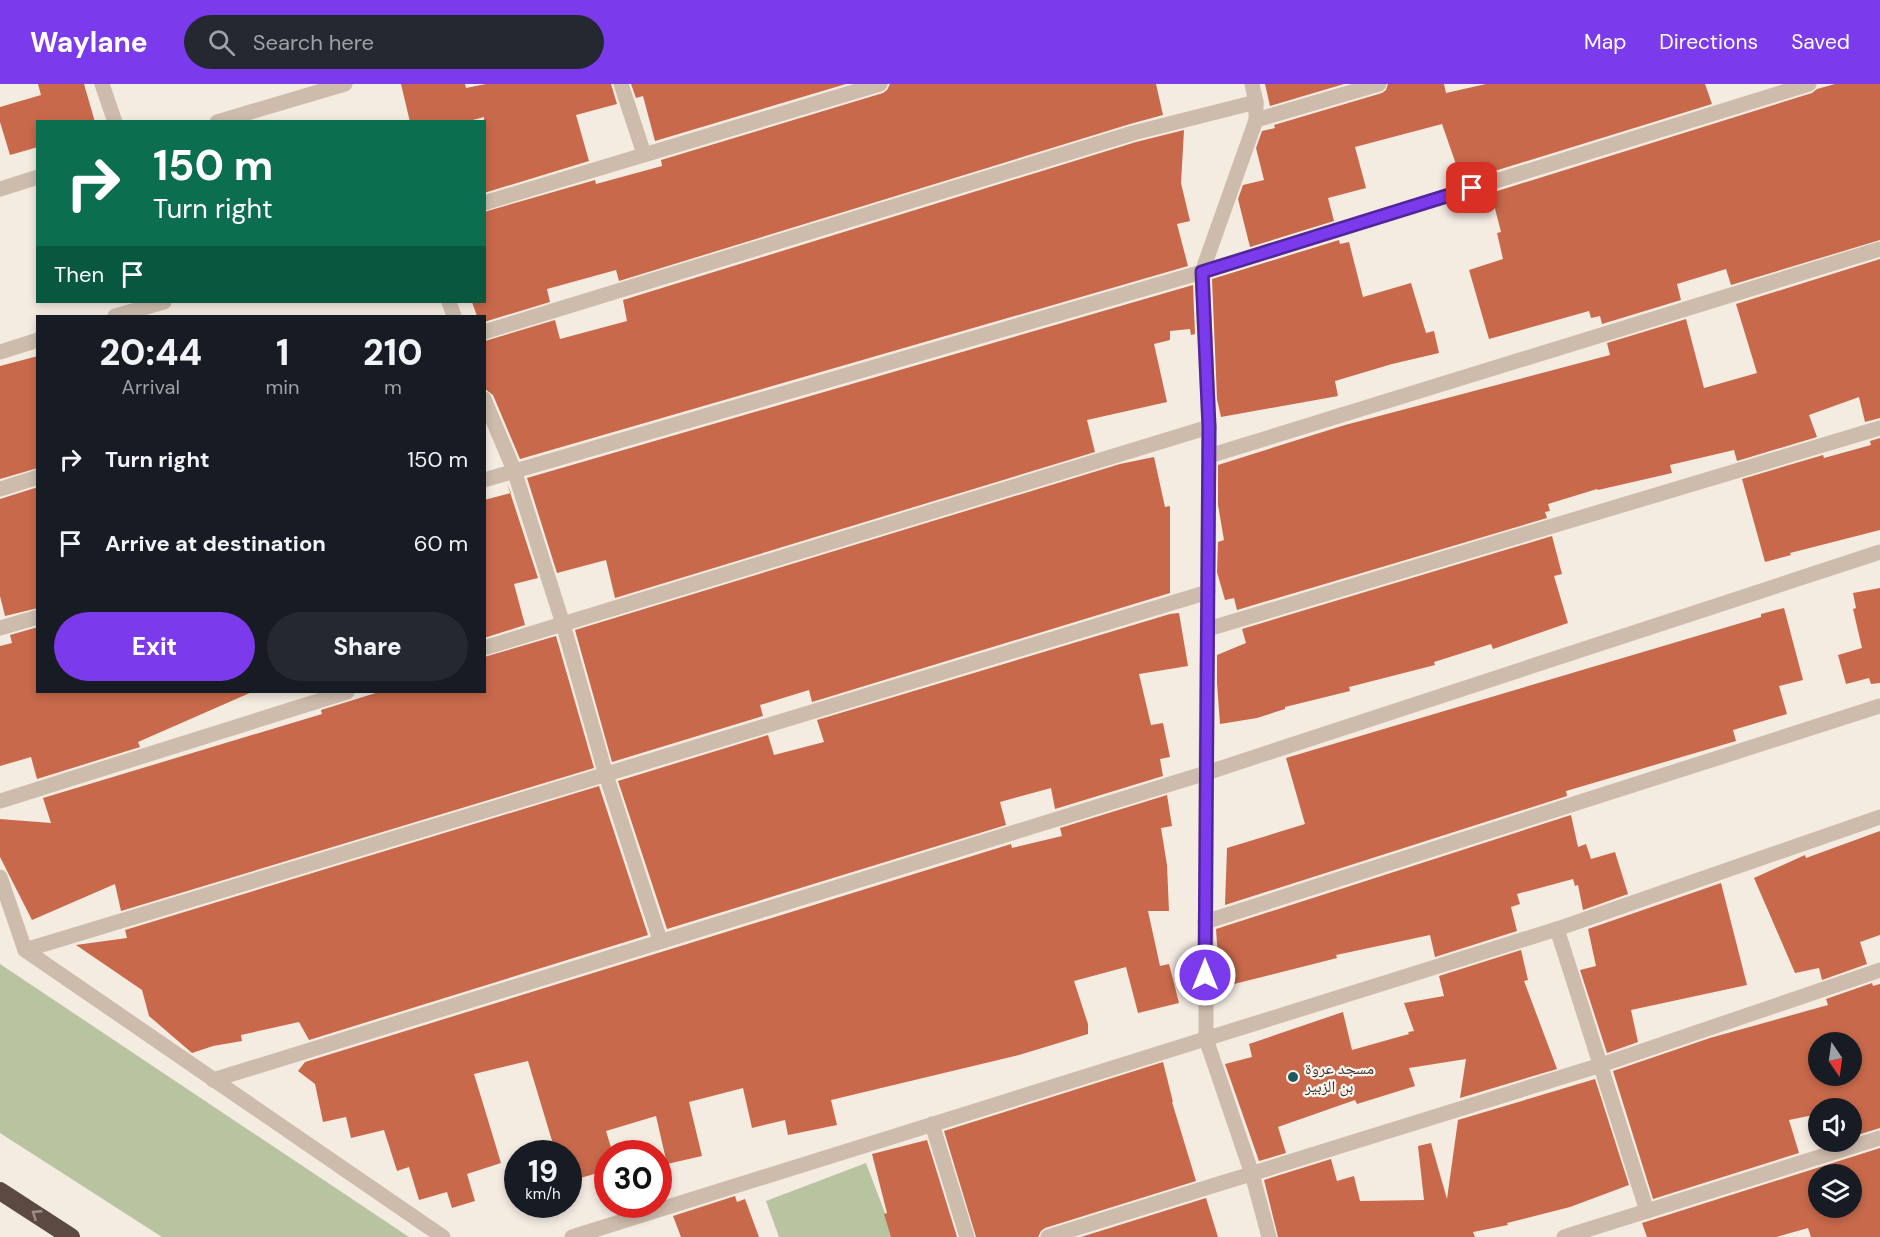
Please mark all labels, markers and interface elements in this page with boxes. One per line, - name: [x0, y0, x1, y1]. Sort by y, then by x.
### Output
- search box: [184, 15, 604, 69]
- text: Waylane: [30, 24, 148, 61]
- icon: search: [205, 26, 238, 59]
- text: Search here: [253, 28, 374, 57]
- text: Map: [1584, 28, 1626, 56]
- text: Directions: [1659, 28, 1758, 56]
- text: Saved: [1791, 28, 1850, 56]
- text: 150 m: [153, 138, 273, 193]
- icon: right: [54, 144, 132, 222]
- pin: [1446, 162, 1497, 213]
- icon: arrive: [1455, 171, 1488, 204]
- text: Turn right: [153, 191, 273, 226]
- icon: arrive: [116, 258, 149, 291]
- text: Then: [54, 260, 104, 289]
- text: 20:44: [99, 329, 202, 376]
- text: 1: [276, 329, 289, 376]
- text: 210: [363, 329, 423, 376]
- text: Arrival: [122, 374, 180, 400]
- text: min: [266, 374, 300, 400]
- text: m: [384, 374, 402, 400]
- icon: right: [54, 443, 87, 476]
- text: Turn right: [105, 445, 210, 474]
- text: 150 m: [407, 445, 468, 474]
- icon: arrive: [54, 527, 87, 560]
- text: Arrive at destination: [105, 529, 326, 558]
- text: 60 m: [414, 529, 468, 558]
- button: Exit: [54, 612, 255, 681]
- button: Share: [267, 612, 468, 681]
- position arrow: [1173, 943, 1237, 1007]
- north arrow: [1808, 1032, 1862, 1086]
- map controls: [1808, 1032, 1862, 1218]
- place label: مسجد عروة بن الزبير: [1304, 1058, 1374, 1097]
- marker: مسجد عروة بن الزبير: [1286, 1070, 1300, 1084]
- button: sound: [1808, 1098, 1862, 1152]
- speed limit sign: 30: [594, 1140, 672, 1218]
- text: 19: [528, 1152, 558, 1191]
- button: layers: [1808, 1164, 1862, 1218]
- text: km/h: [525, 1184, 561, 1204]
- one-way arrow: [32, 1210, 43, 1221]

